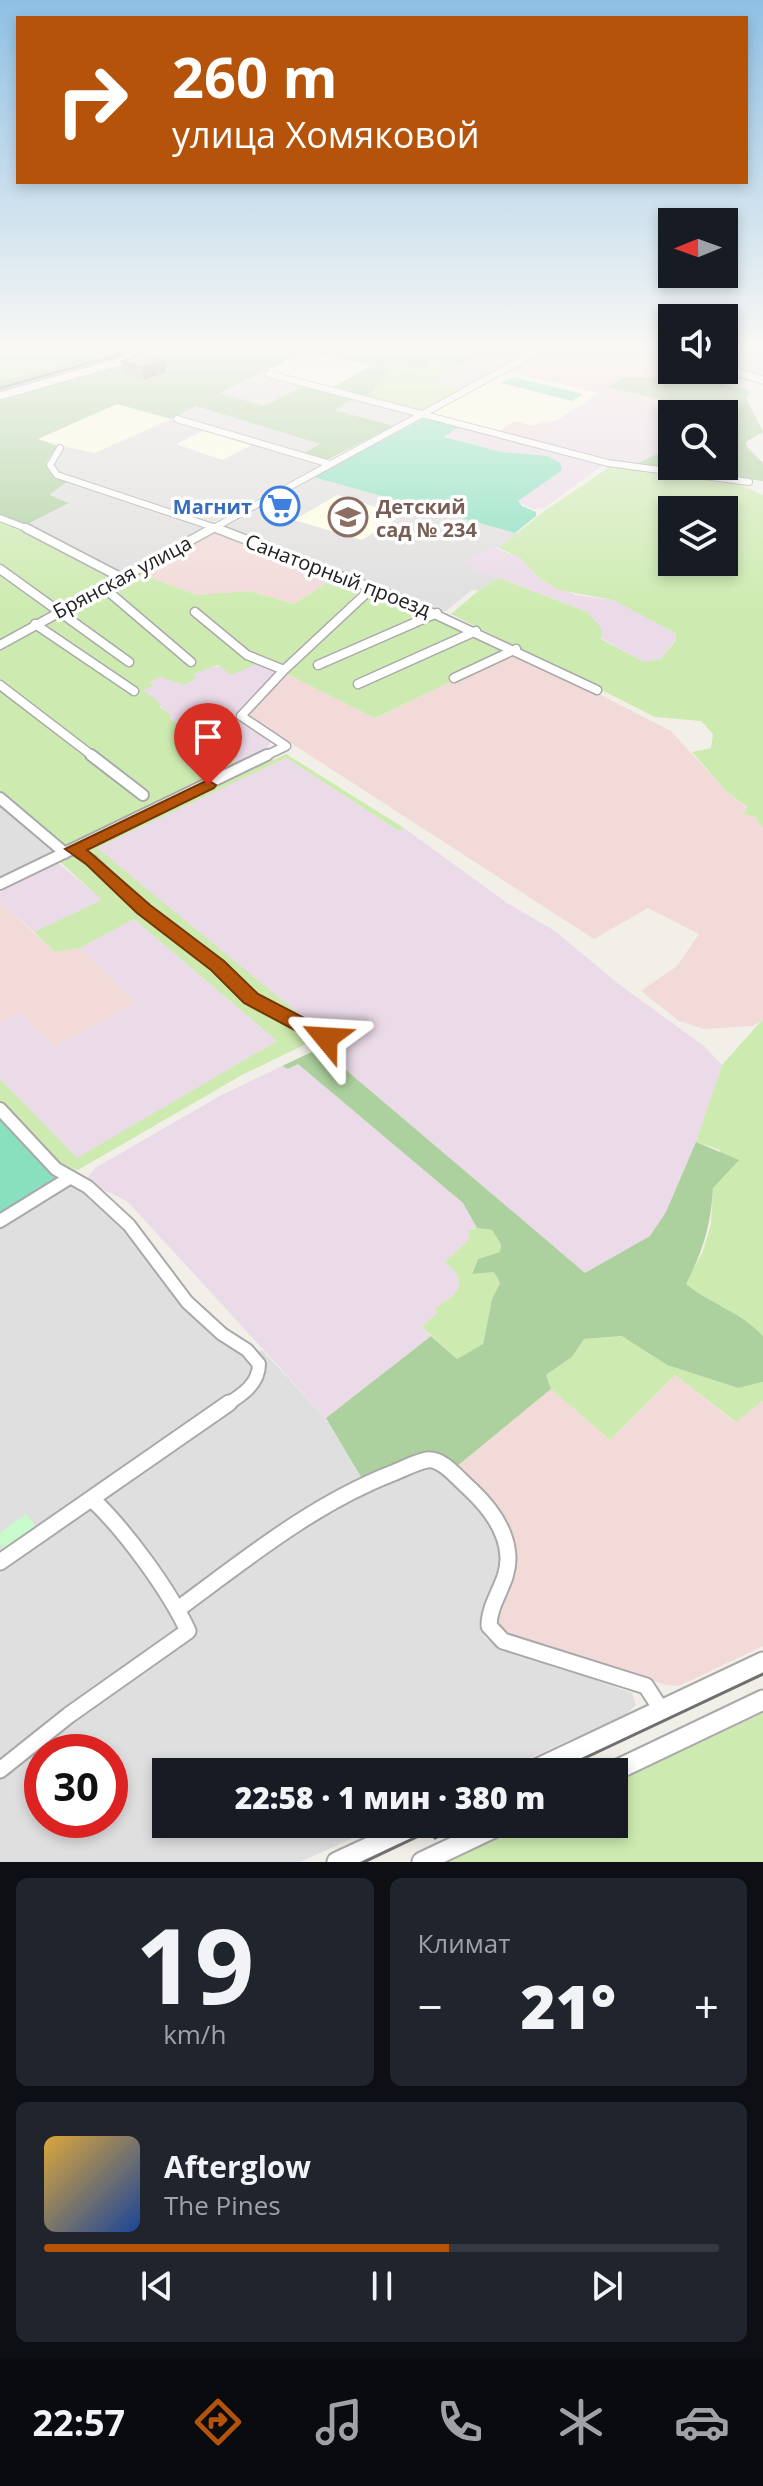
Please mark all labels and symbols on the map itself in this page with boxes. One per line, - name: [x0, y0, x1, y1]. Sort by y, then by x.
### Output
- north arrow: [658, 208, 738, 288]
- supermarket icon: Магнит: [259, 485, 301, 527]
- place label: Магнит: [173, 493, 252, 520]
- place label: Детский сад № 234: [376, 493, 477, 543]
- school or university icon: Детский сад № 234: [327, 496, 369, 538]
- street label: Санаторный проезд: [242, 527, 435, 623]
- street label: Брянская улица: [48, 529, 196, 625]
- pin: [174, 703, 242, 785]
- position arrow: [284, 996, 368, 1080]
- speed limit sign: 30: [24, 1734, 128, 1838]

